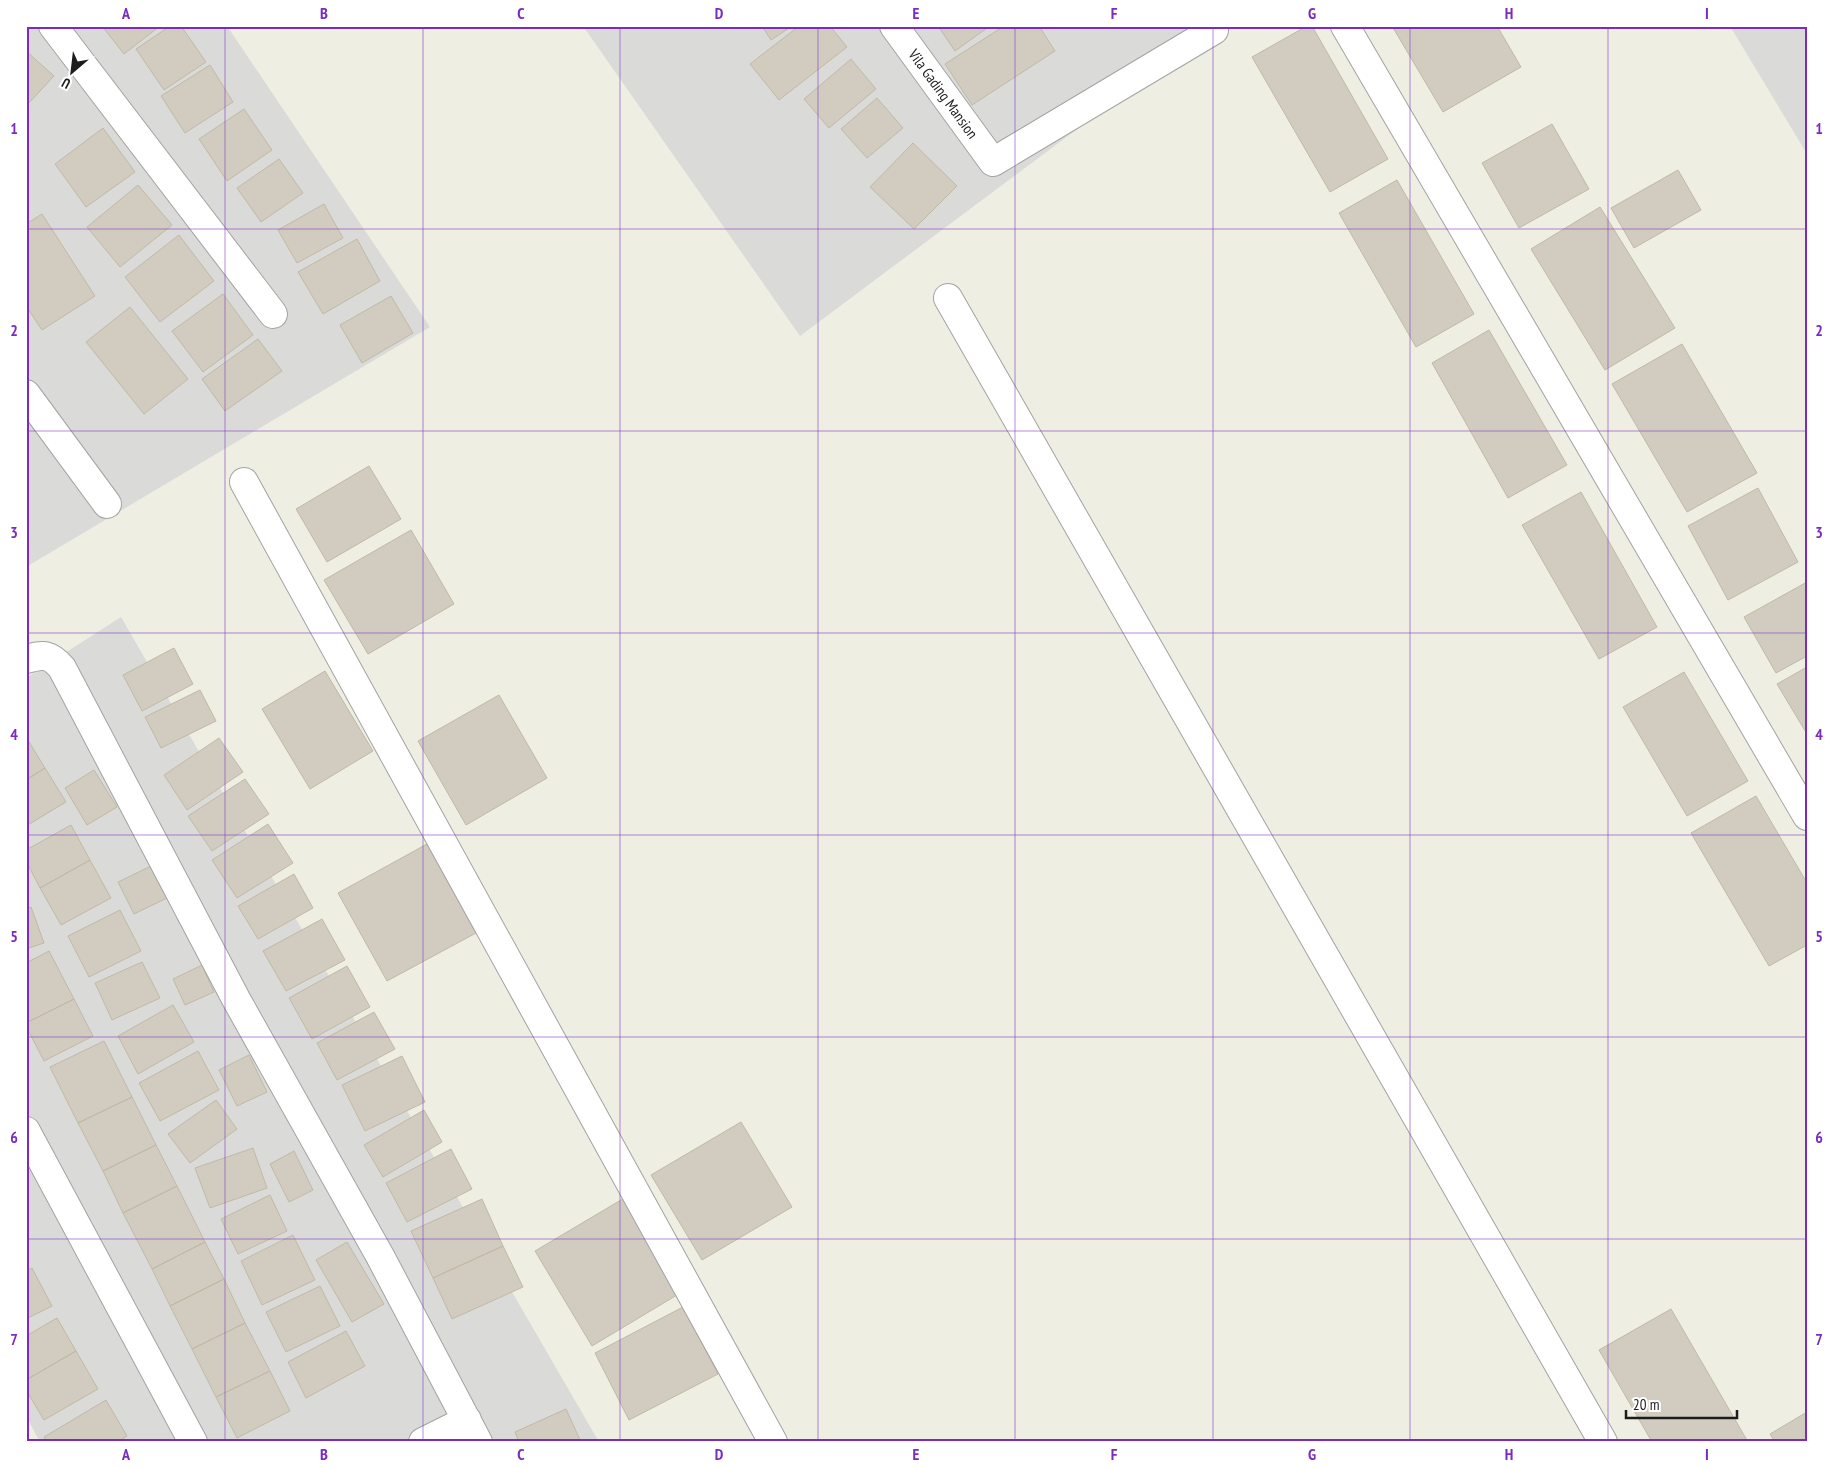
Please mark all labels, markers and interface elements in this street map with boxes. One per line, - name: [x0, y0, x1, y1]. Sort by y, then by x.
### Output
- text: A: [121, 3, 131, 23]
- text: B: [320, 3, 328, 23]
- text: C: [517, 3, 525, 23]
- text: D: [715, 3, 724, 23]
- text: E: [913, 3, 920, 23]
- text: F: [1111, 3, 1118, 23]
- text: G: [1308, 3, 1316, 23]
- text: H: [1505, 3, 1513, 23]
- text: I: [1705, 3, 1709, 23]
- street label: Vila Gading Mansion: [904, 45, 982, 142]
- north arrow: [48, 48, 98, 98]
- text: U: [58, 74, 73, 93]
- text: 1: [10, 118, 18, 138]
- text: 1: [1815, 118, 1823, 138]
- text: 2: [10, 320, 18, 340]
- text: 2: [1815, 320, 1823, 340]
- text: 3: [10, 522, 18, 542]
- text: 3: [1815, 522, 1823, 542]
- text: 4: [10, 724, 18, 744]
- text: 4: [1815, 724, 1823, 744]
- text: 5: [10, 926, 18, 946]
- text: 5: [1815, 926, 1823, 946]
- text: 6: [10, 1127, 18, 1147]
- text: 6: [1815, 1127, 1823, 1147]
- text: 7: [10, 1329, 18, 1349]
- text: 7: [1815, 1329, 1823, 1349]
- scale bar: [1626, 1388, 1737, 1420]
- text: 20 m: [1633, 1395, 1659, 1414]
- text: A: [121, 1444, 131, 1464]
- text: B: [320, 1444, 328, 1464]
- text: C: [517, 1444, 525, 1464]
- text: D: [715, 1444, 724, 1464]
- text: E: [913, 1444, 920, 1464]
- text: F: [1111, 1444, 1118, 1464]
- text: G: [1308, 1444, 1316, 1464]
- text: H: [1505, 1444, 1513, 1464]
- text: I: [1705, 1444, 1709, 1464]

